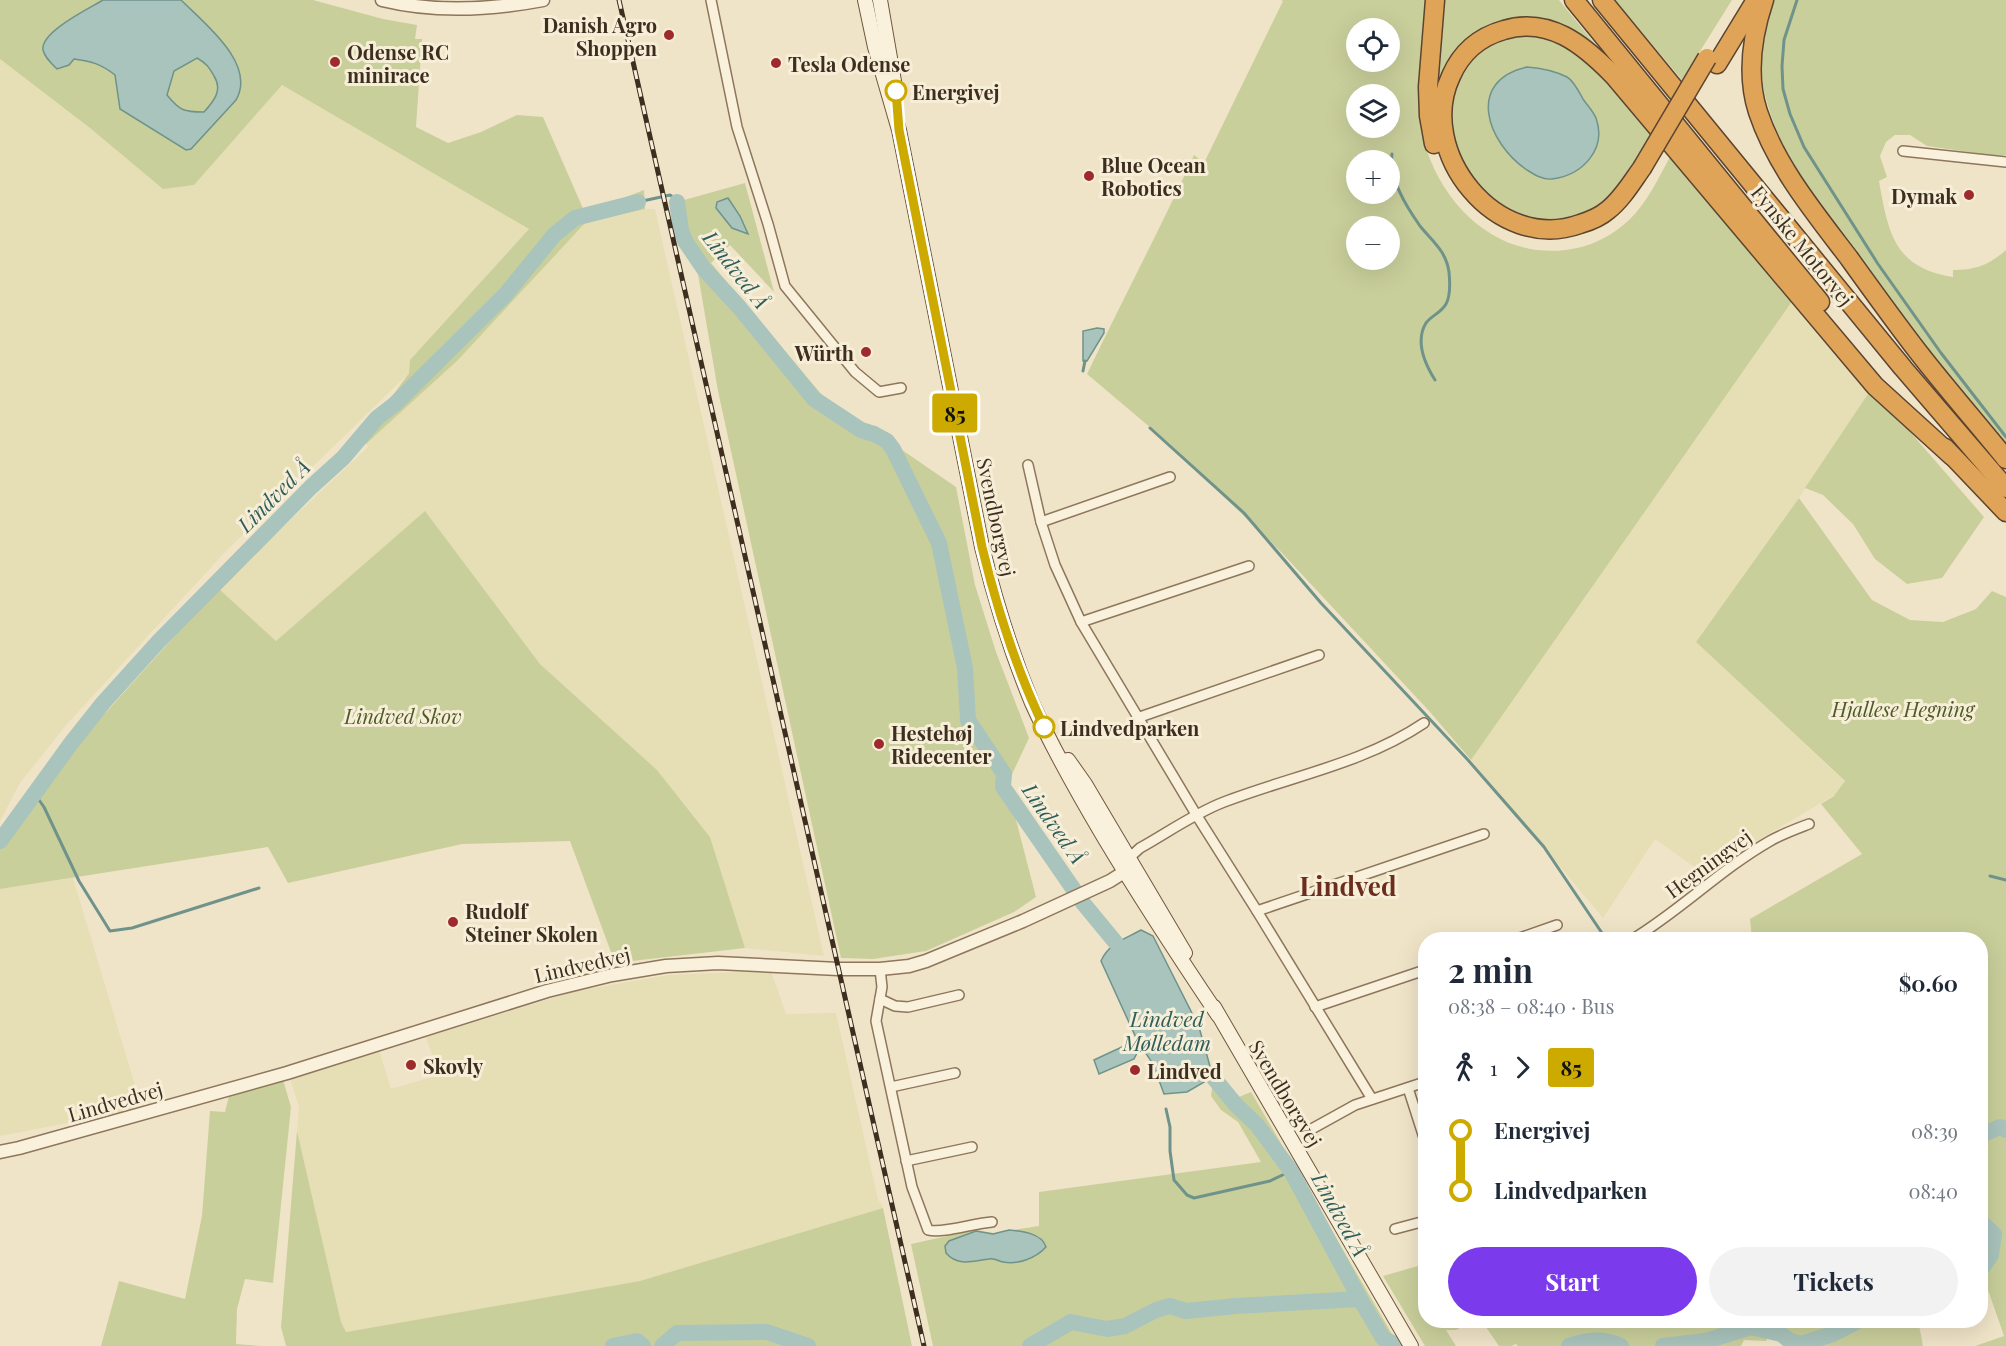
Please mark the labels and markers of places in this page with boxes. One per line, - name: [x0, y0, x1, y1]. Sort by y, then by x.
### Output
- place label: Danish Agro Shoppen: [543, 11, 658, 61]
- marker: Danish Agro Shoppen: [662, 28, 676, 42]
- place label: Odense RC minirace: [347, 38, 449, 88]
- place label: Tesla Odense: [788, 50, 910, 77]
- marker: Odense RC minirace: [328, 55, 342, 69]
- marker: Tesla Odense: [769, 56, 783, 70]
- place label: Energivej: [912, 78, 999, 105]
- marker: Energivej: [885, 80, 907, 102]
- place label: Blue Ocean Robotics: [1101, 151, 1207, 201]
- marker: Blue Ocean Robotics: [1082, 169, 1096, 183]
- place label: Dymak: [1891, 182, 1957, 209]
- marker: Dymak: [1962, 188, 1976, 202]
- place label: Würth: [794, 339, 854, 366]
- marker: Würth: [859, 345, 873, 359]
- place label: Lindvedparken: [1060, 714, 1200, 741]
- marker: Lindvedparken: [1033, 716, 1055, 738]
- place label: Hestehøj Ridecenter: [891, 719, 992, 769]
- marker: Hestehøj Ridecenter: [872, 737, 886, 751]
- place label: Rudolf Steiner Skolen: [465, 897, 599, 947]
- marker: Rudolf Steiner Skolen: [446, 915, 460, 929]
- place label: Skovly: [423, 1052, 484, 1079]
- place label: Lindved: [1147, 1057, 1222, 1084]
- marker: Skovly: [404, 1058, 418, 1072]
- marker: Lindved: [1128, 1063, 1142, 1077]

